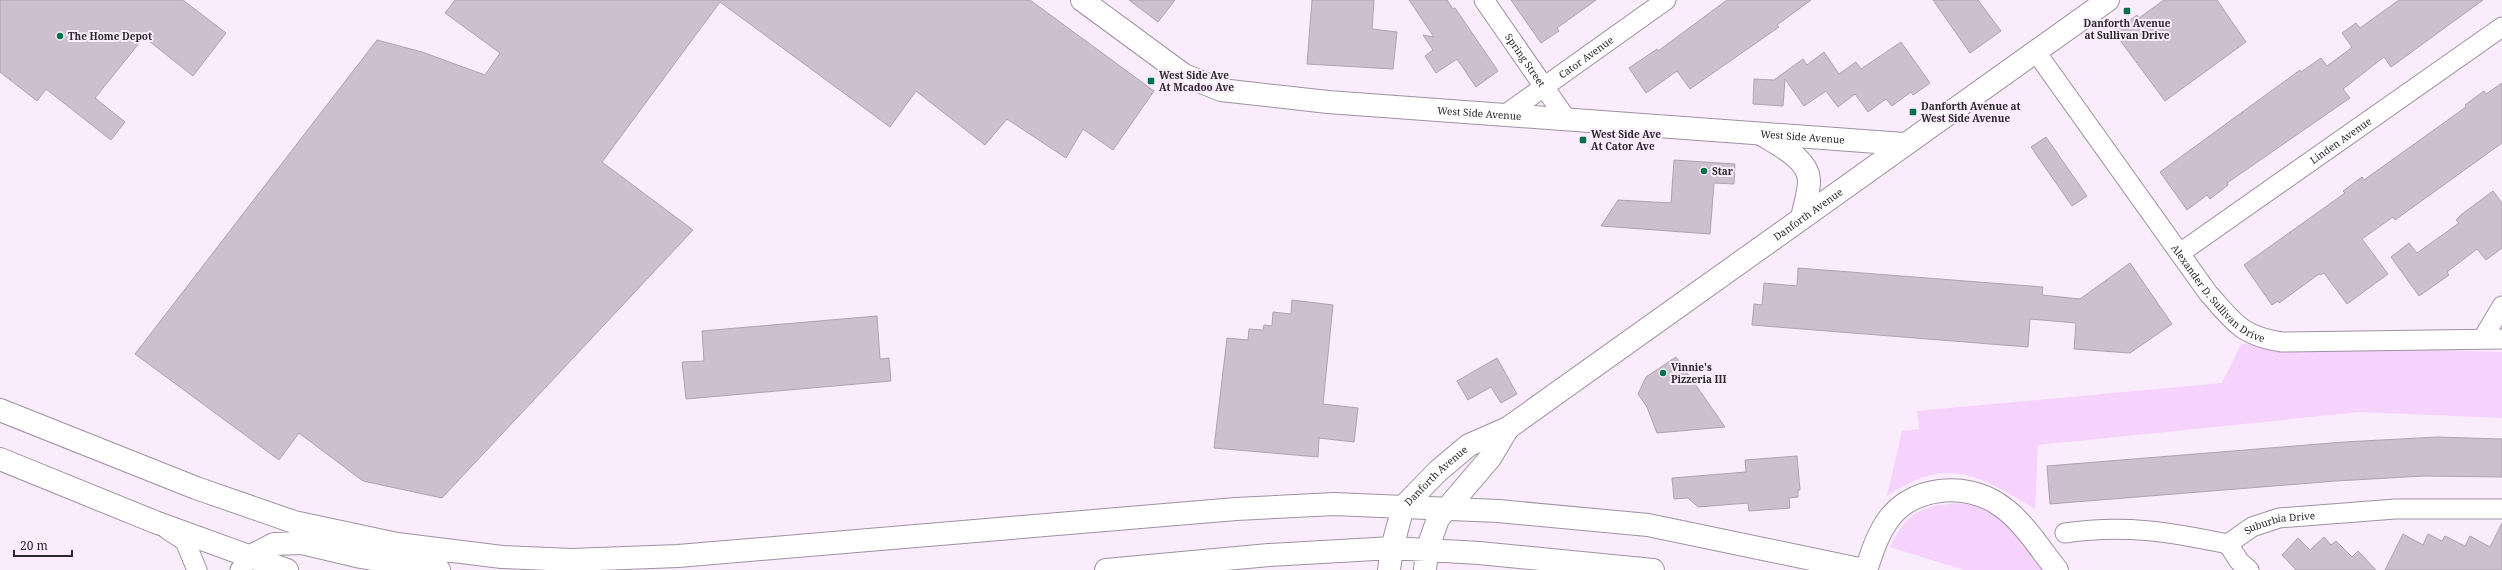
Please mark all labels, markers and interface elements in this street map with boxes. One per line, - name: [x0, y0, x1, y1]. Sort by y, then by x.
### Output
- marker: Danforth Avenue at Sullivan Drive: [2122, 6, 2132, 16]
- place label: Danforth Avenue at Sullivan Drive: [2084, 16, 2171, 42]
- place label: The Home Depot: [68, 29, 152, 43]
- marker: The Home Depot: [55, 31, 65, 41]
- street label: Spring Street: [1502, 31, 1549, 90]
- street label: Cator Avenue: [1556, 33, 1616, 81]
- place label: West Side Ave At Mcadoo Ave: [1159, 68, 1234, 94]
- marker: West Side Ave At Mcadoo Ave: [1146, 76, 1156, 86]
- place label: Danforth Avenue at West Side Avenue: [1921, 99, 2021, 125]
- street label: West Side Avenue: [1437, 103, 1522, 123]
- marker: Danforth Avenue at West Side Avenue: [1908, 107, 1918, 117]
- street label: Linden Avenue: [2307, 114, 2374, 167]
- place label: West Side Ave At Cator Ave: [1591, 127, 1661, 153]
- street label: West Side Avenue: [1760, 127, 1845, 147]
- marker: West Side Ave At Cator Ave: [1578, 135, 1588, 145]
- place label: Star: [1712, 164, 1734, 178]
- marker: Star: [1699, 166, 1709, 176]
- street label: Danforth Avenue: [1770, 185, 1845, 244]
- street label: Alexander D. Sullivan Drive: [2168, 241, 2267, 345]
- place label: Vinnie's Pizzeria III: [1671, 360, 1727, 386]
- marker: Vinnie's Pizzeria III: [1658, 368, 1668, 378]
- street label: Danforth Avenue: [1401, 442, 1470, 509]
- street label: Suburbia Drive: [2241, 508, 2316, 537]
- scale bar: [14, 532, 72, 558]
- text: 20 m: [20, 537, 48, 554]

